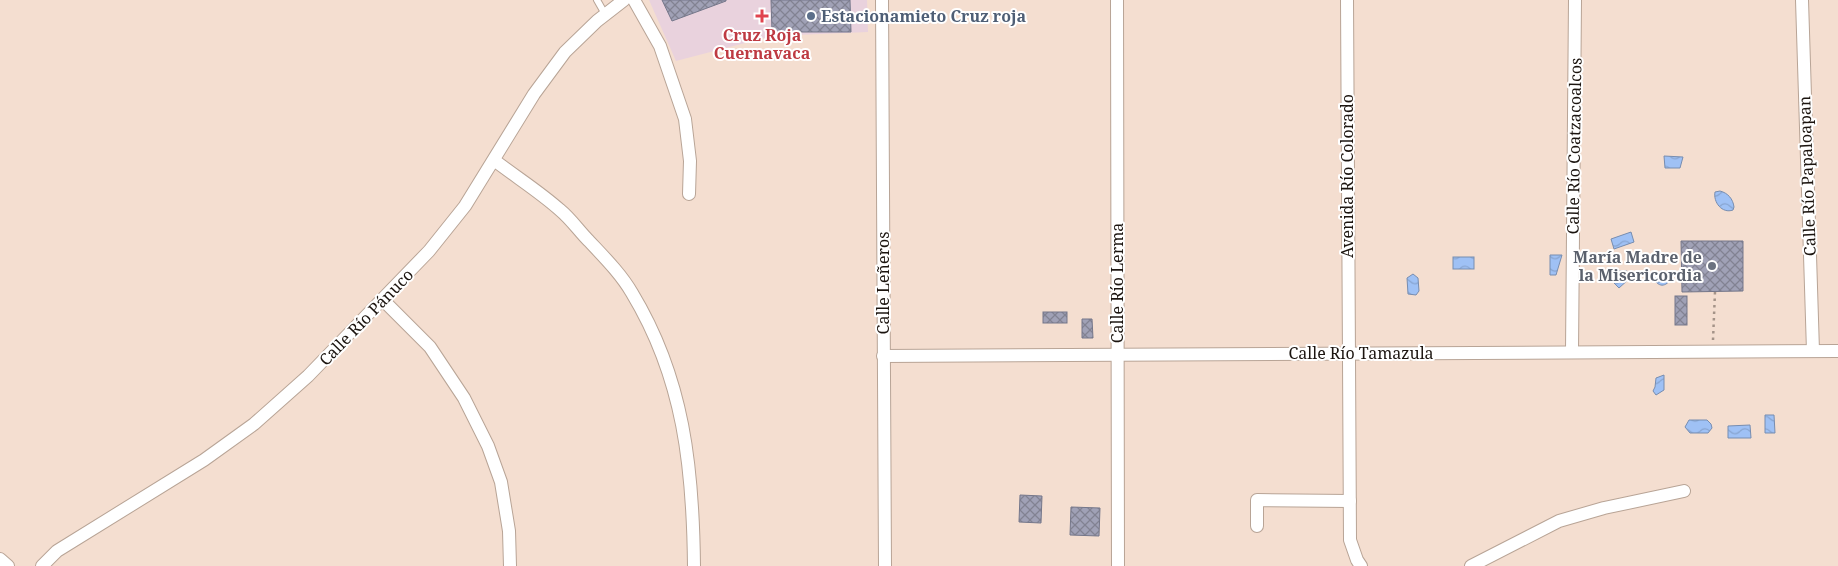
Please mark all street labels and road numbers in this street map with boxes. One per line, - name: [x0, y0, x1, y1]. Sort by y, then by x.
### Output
- street label: Calle Río Coatzacoalcos: [1561, 57, 1587, 235]
- street label: Avenida Río Colorado: [1336, 94, 1358, 258]
- street label: Calle Río Papaloapan: [1793, 95, 1821, 257]
- street label: Calle Río Lerma: [1106, 223, 1128, 343]
- street label: Calle Leñeros: [872, 232, 894, 334]
- street label: Calle Río Pánuco: [314, 264, 418, 370]
- street label: Calle Río Tamazula: [1288, 342, 1434, 364]

